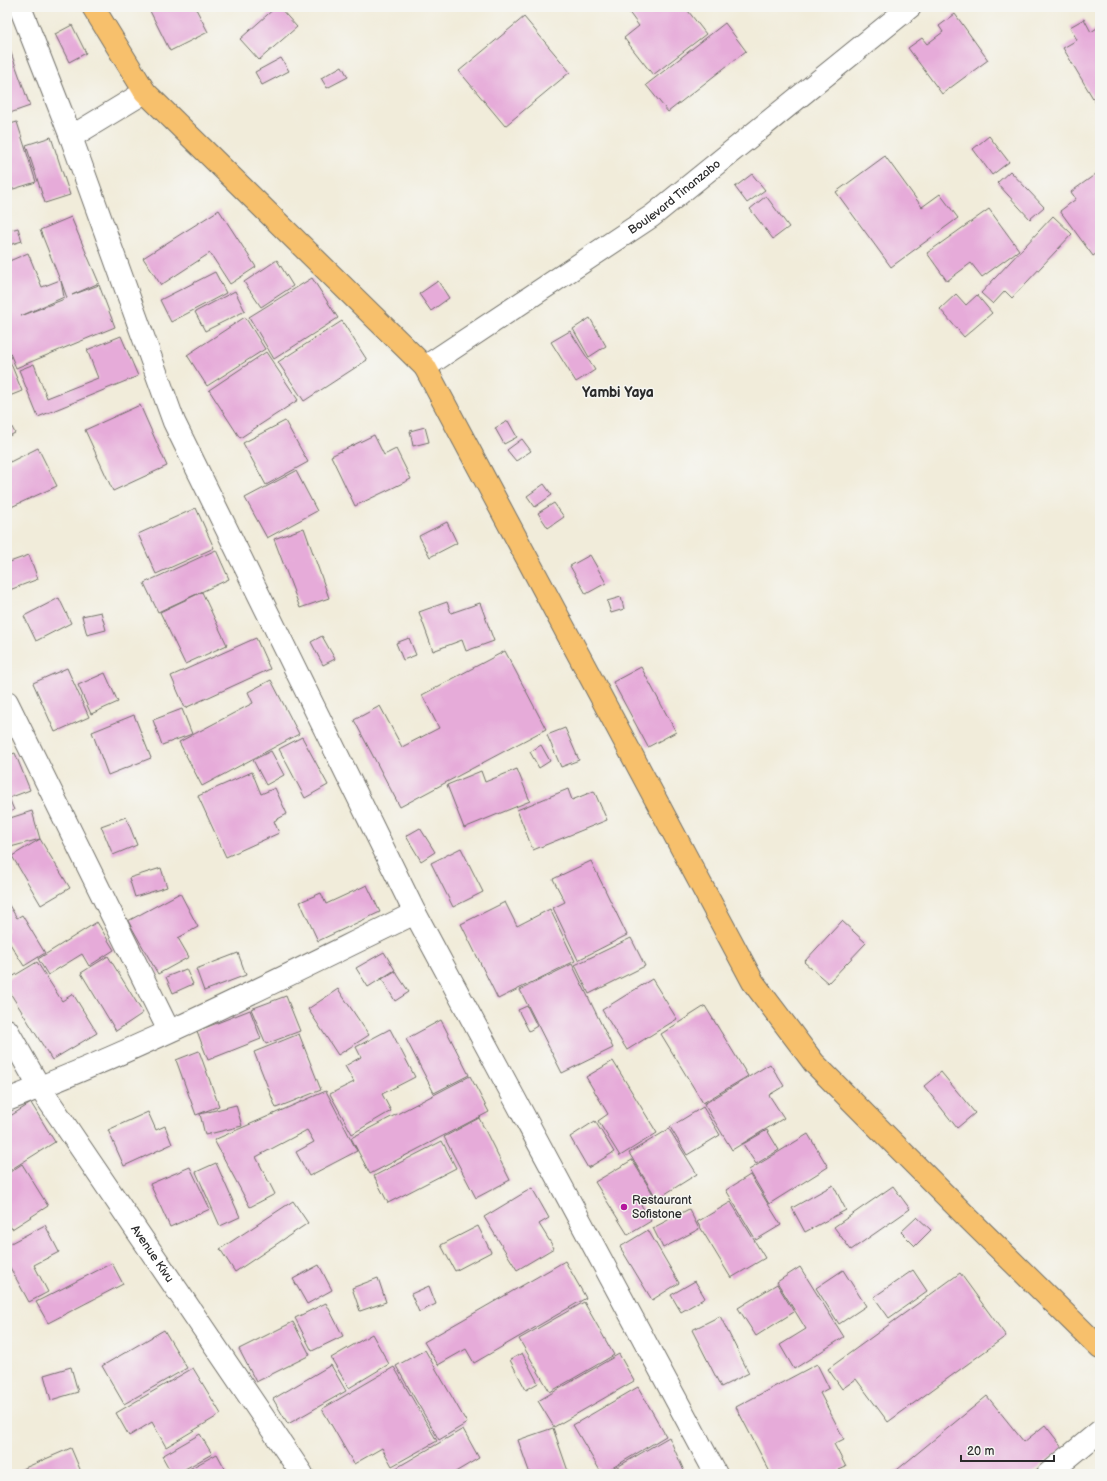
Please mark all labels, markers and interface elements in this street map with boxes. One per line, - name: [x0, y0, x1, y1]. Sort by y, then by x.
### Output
- street label: Boulevard Tinanzabo: [625, 156, 724, 238]
- district label: Yambi Yaya: [582, 384, 654, 401]
- place label: Restaurant Sofistone: [632, 1193, 692, 1222]
- marker: Restaurant Sofistone: [619, 1202, 629, 1212]
- street label: Avenue Kivu: [127, 1222, 177, 1286]
- scale bar: [961, 1437, 1054, 1463]
- text: 20 m: [967, 1444, 994, 1459]

